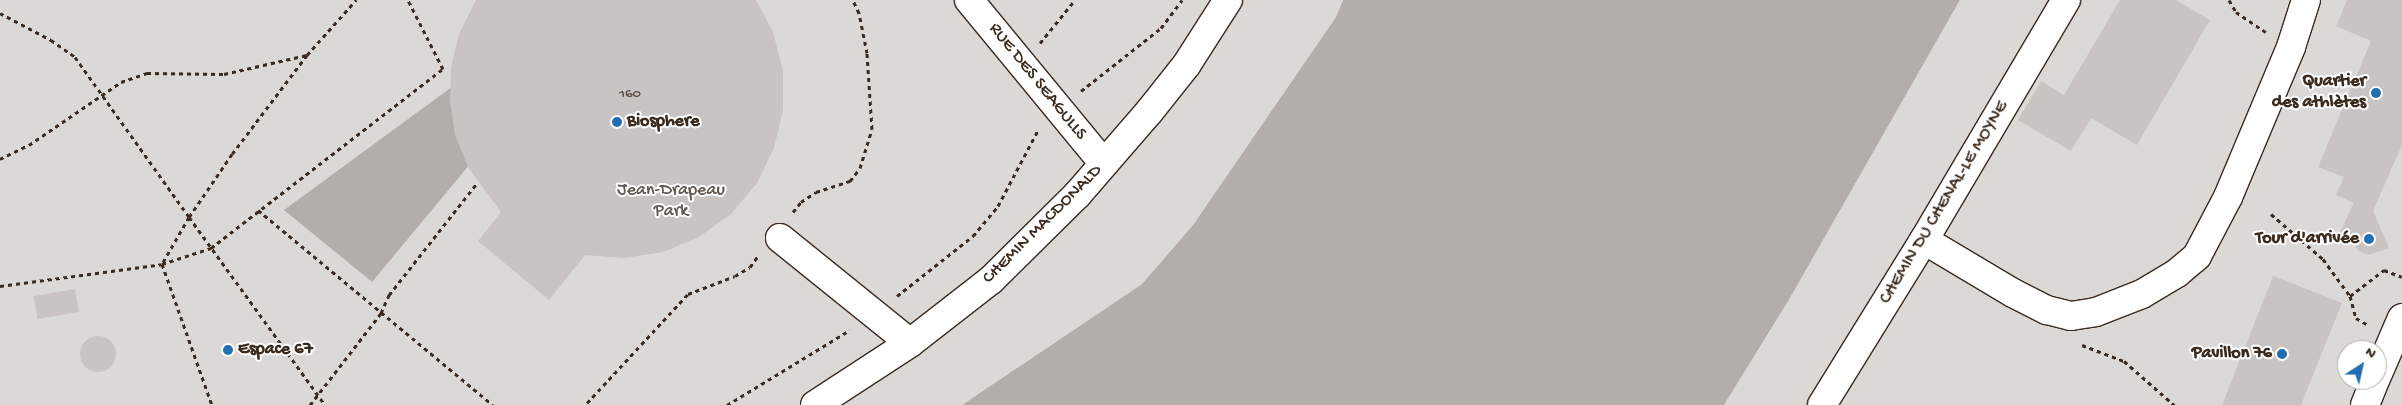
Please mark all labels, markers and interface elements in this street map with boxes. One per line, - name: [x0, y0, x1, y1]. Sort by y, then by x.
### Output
- street label: RUE DES SEAGULLS: [983, 19, 1091, 145]
- place label: Quartier des athlètes: [2272, 72, 2366, 115]
- house number: 160: [619, 86, 641, 104]
- marker: Quartier des athlètes: [2370, 87, 2382, 99]
- street label: CHEMIN DU CHENAL-LE MOYNE: [1876, 98, 2014, 308]
- place label: Biosphere: [627, 111, 700, 133]
- marker: Biosphere: [611, 116, 623, 128]
- street label: CHEMIN MACDONALD: [979, 161, 1107, 289]
- park label: Jean-Drapeau Park: [617, 181, 725, 223]
- place label: Tour d'arrivée: [2255, 228, 2359, 250]
- marker: Tour d'arrivée: [2363, 233, 2375, 245]
- place label: Espace 67: [238, 339, 313, 361]
- north arrow: [2337, 340, 2387, 390]
- place label: Pavillon 76: [2192, 343, 2272, 365]
- marker: Espace 67: [222, 344, 234, 356]
- text: N: [2362, 344, 2379, 363]
- marker: Pavillon 76: [2276, 348, 2288, 360]

